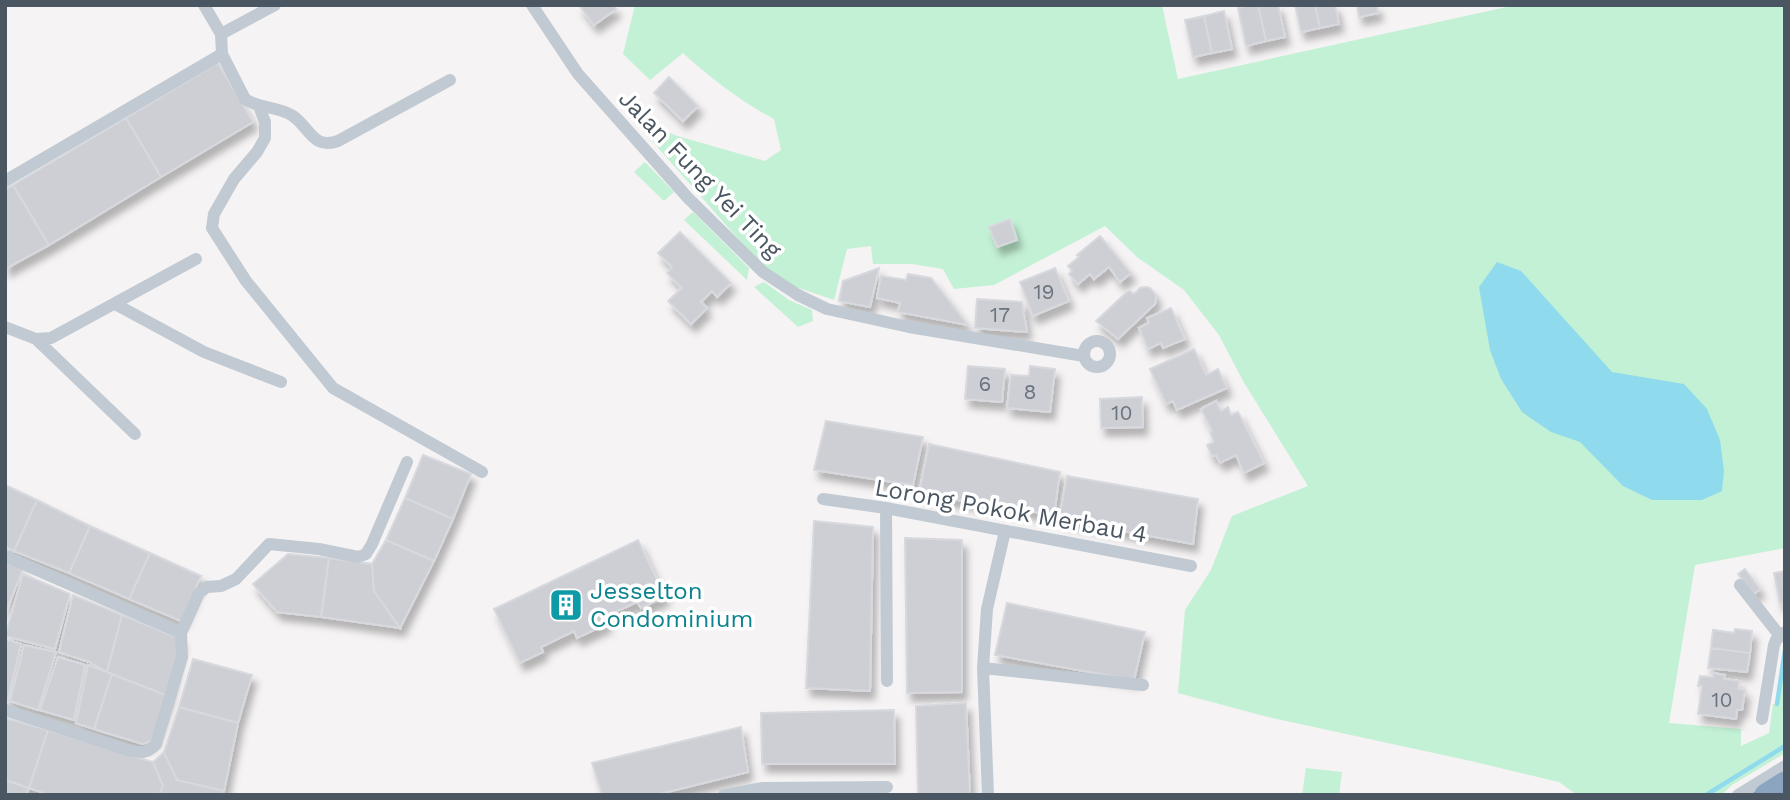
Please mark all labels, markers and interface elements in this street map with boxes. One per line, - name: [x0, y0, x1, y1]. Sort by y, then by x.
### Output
- street label: Jalan Fung Yei Ting: [613, 84, 787, 264]
- house number: 19: [1033, 279, 1055, 304]
- house number: 17: [990, 302, 1010, 327]
- house number: 6: [979, 371, 991, 396]
- house number: 8: [1024, 379, 1036, 404]
- house number: 10: [1111, 400, 1133, 425]
- street label: Lorong Pokok Merbau 4: [873, 473, 1149, 549]
- place label: Jesselton Condominium: [590, 577, 753, 633]
- building icon: Jesselton Condominium: [547, 586, 585, 624]
- house number: 10: [1711, 687, 1733, 712]

